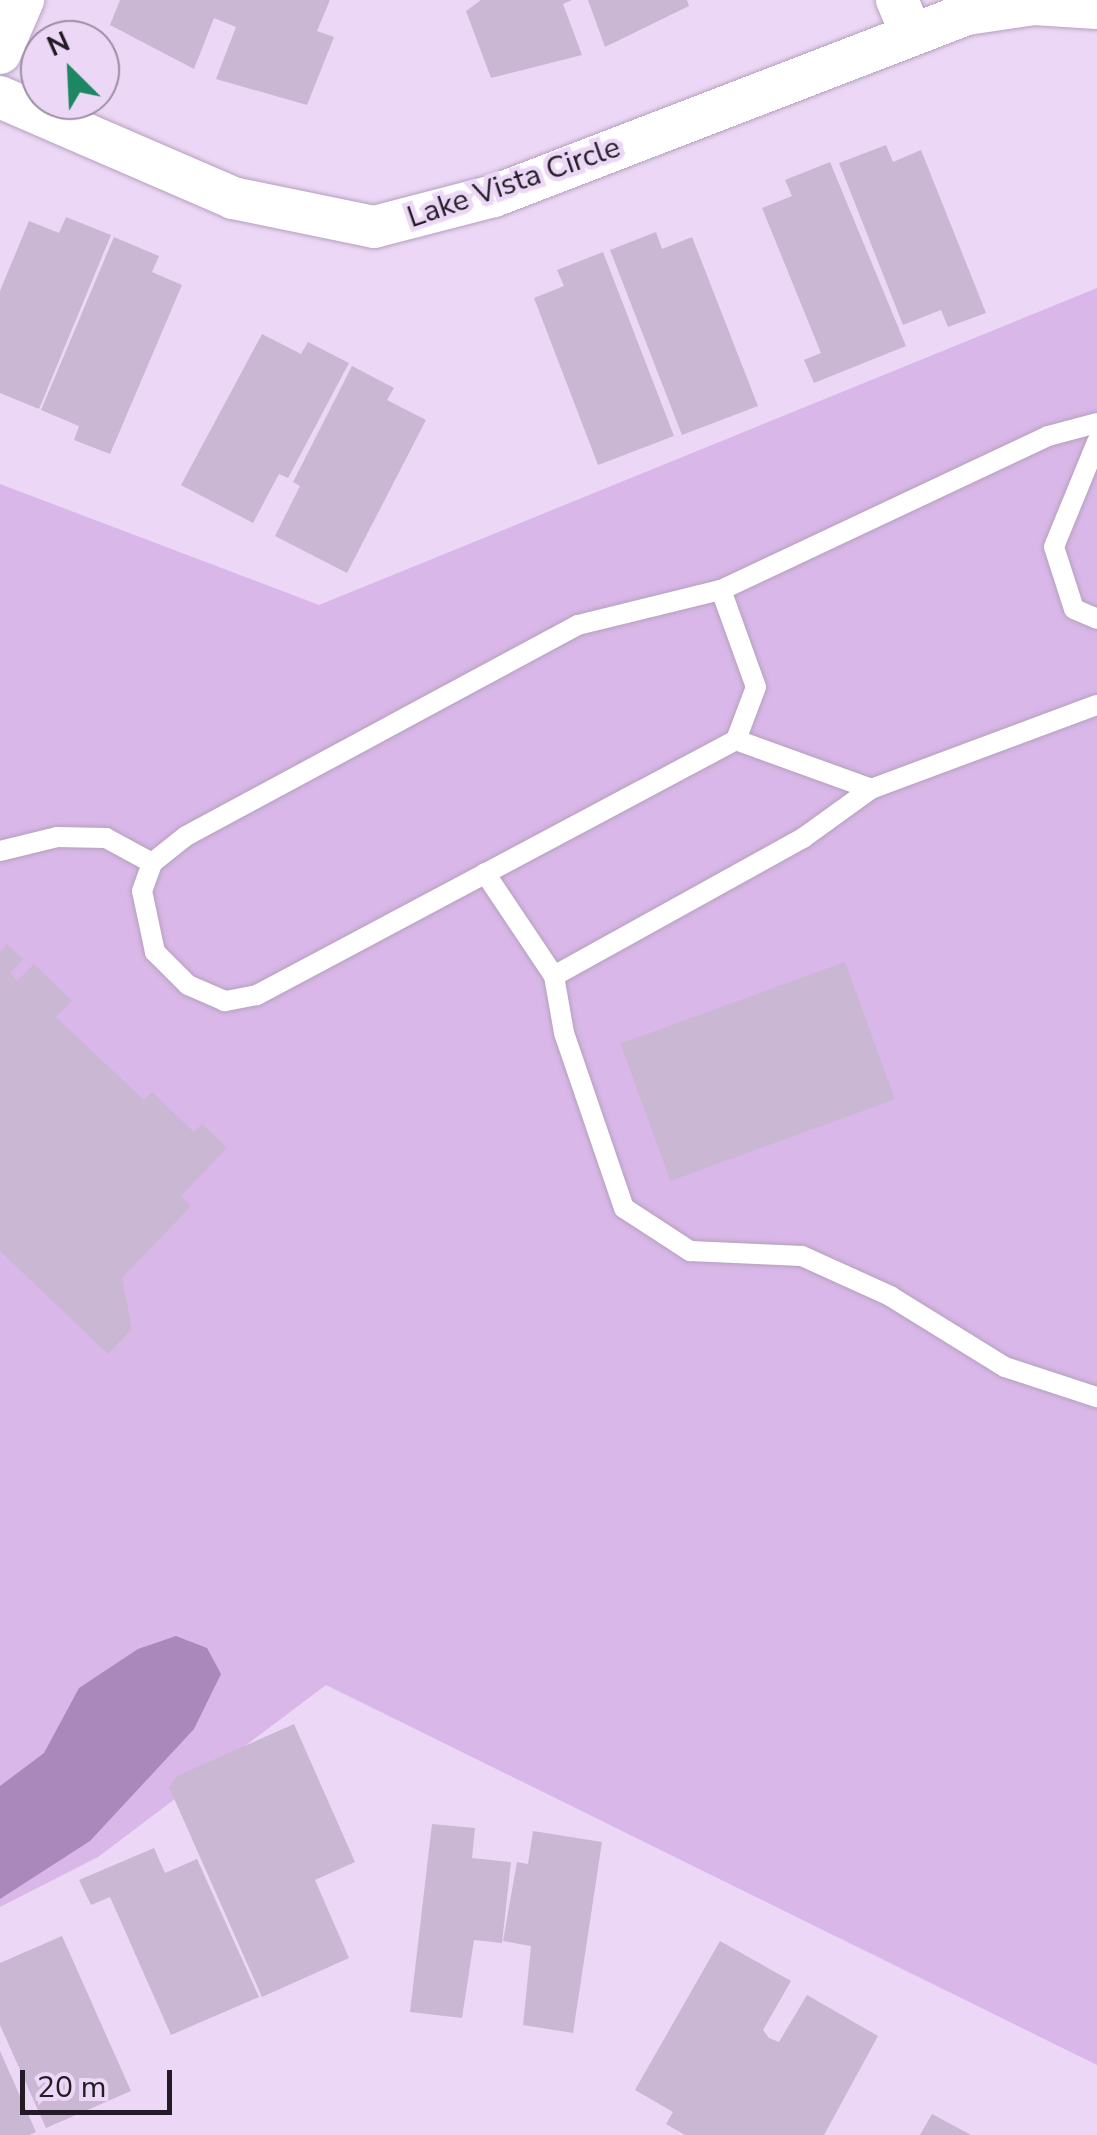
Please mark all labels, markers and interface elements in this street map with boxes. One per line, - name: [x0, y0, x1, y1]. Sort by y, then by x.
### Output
- north arrow: [20, 20, 120, 120]
- text: N: [41, 23, 76, 66]
- street label: Lake Vista Circle: [403, 130, 625, 236]
- scale bar: [25, 2050, 178, 2112]
- text: 20 m: [37, 2067, 106, 2108]

